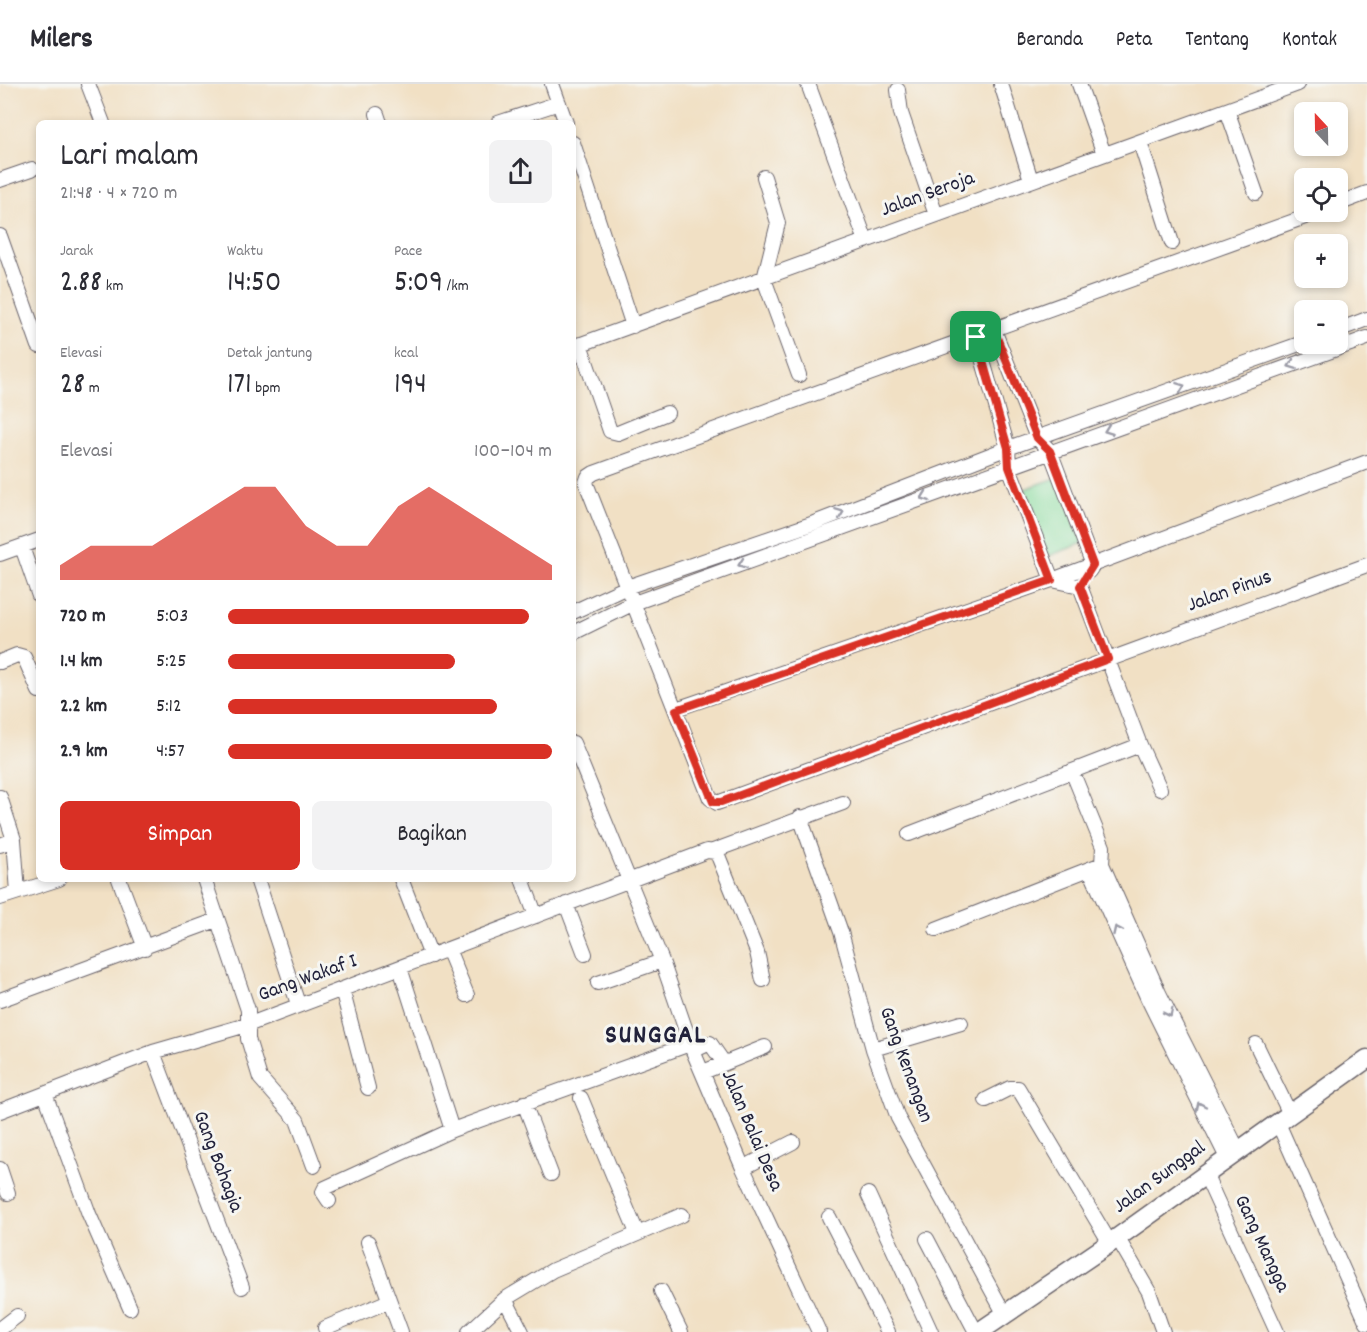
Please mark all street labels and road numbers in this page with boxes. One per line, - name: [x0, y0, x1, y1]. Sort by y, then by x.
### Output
- street label: Jalan Seroja: [877, 164, 980, 226]
- street label: Jalan Pinus: [1184, 563, 1276, 621]
- street label: Gang Wakaf I: [254, 947, 362, 1011]
- street label: Gang Kenangan: [870, 1003, 940, 1127]
- street label: Jalan Balai Desa: [712, 1066, 790, 1197]
- street label: Gang Bahagia: [184, 1107, 250, 1218]
- street label: Jalan Sunggal: [1107, 1134, 1213, 1222]
- street label: Gang Mangga: [1225, 1190, 1297, 1299]

